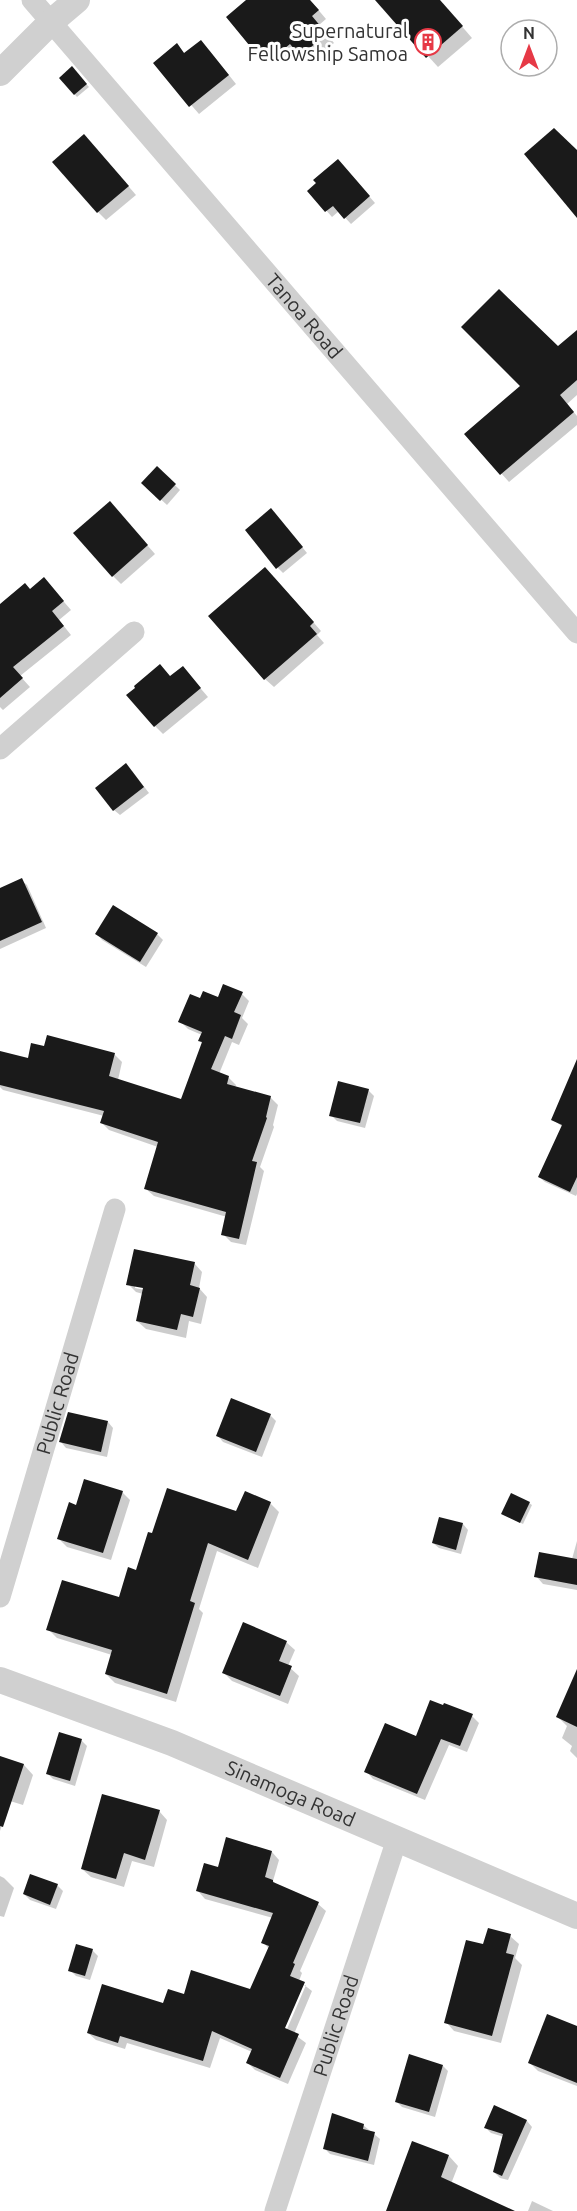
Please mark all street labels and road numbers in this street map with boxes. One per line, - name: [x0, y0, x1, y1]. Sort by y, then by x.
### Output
- street label: Tanoa Road: [262, 268, 347, 363]
- street label: Public Road: [31, 1349, 83, 1457]
- street label: Sinamoga Road: [222, 1755, 359, 1831]
- street label: Public Road: [308, 1972, 363, 2079]

